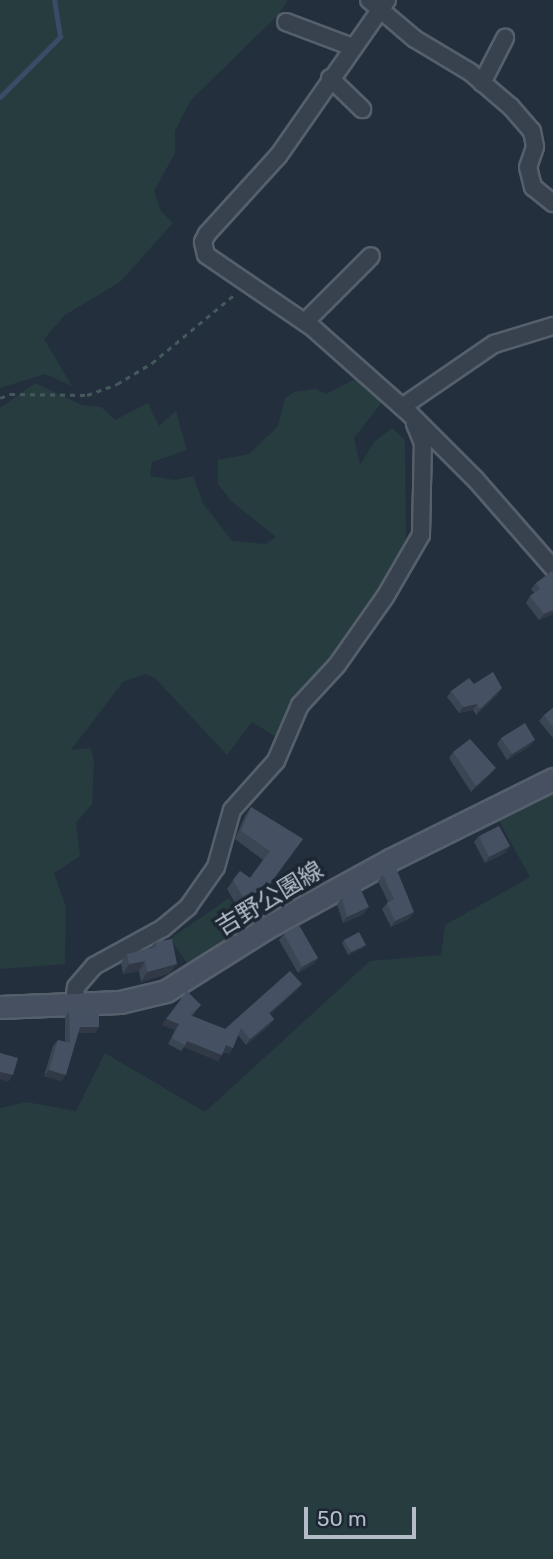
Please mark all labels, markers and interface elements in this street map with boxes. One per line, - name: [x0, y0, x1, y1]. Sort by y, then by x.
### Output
- street label: 吉野公園線: [211, 856, 329, 942]
- scale bar: [308, 1492, 420, 1536]
- text: 50 m: [317, 1506, 367, 1531]

